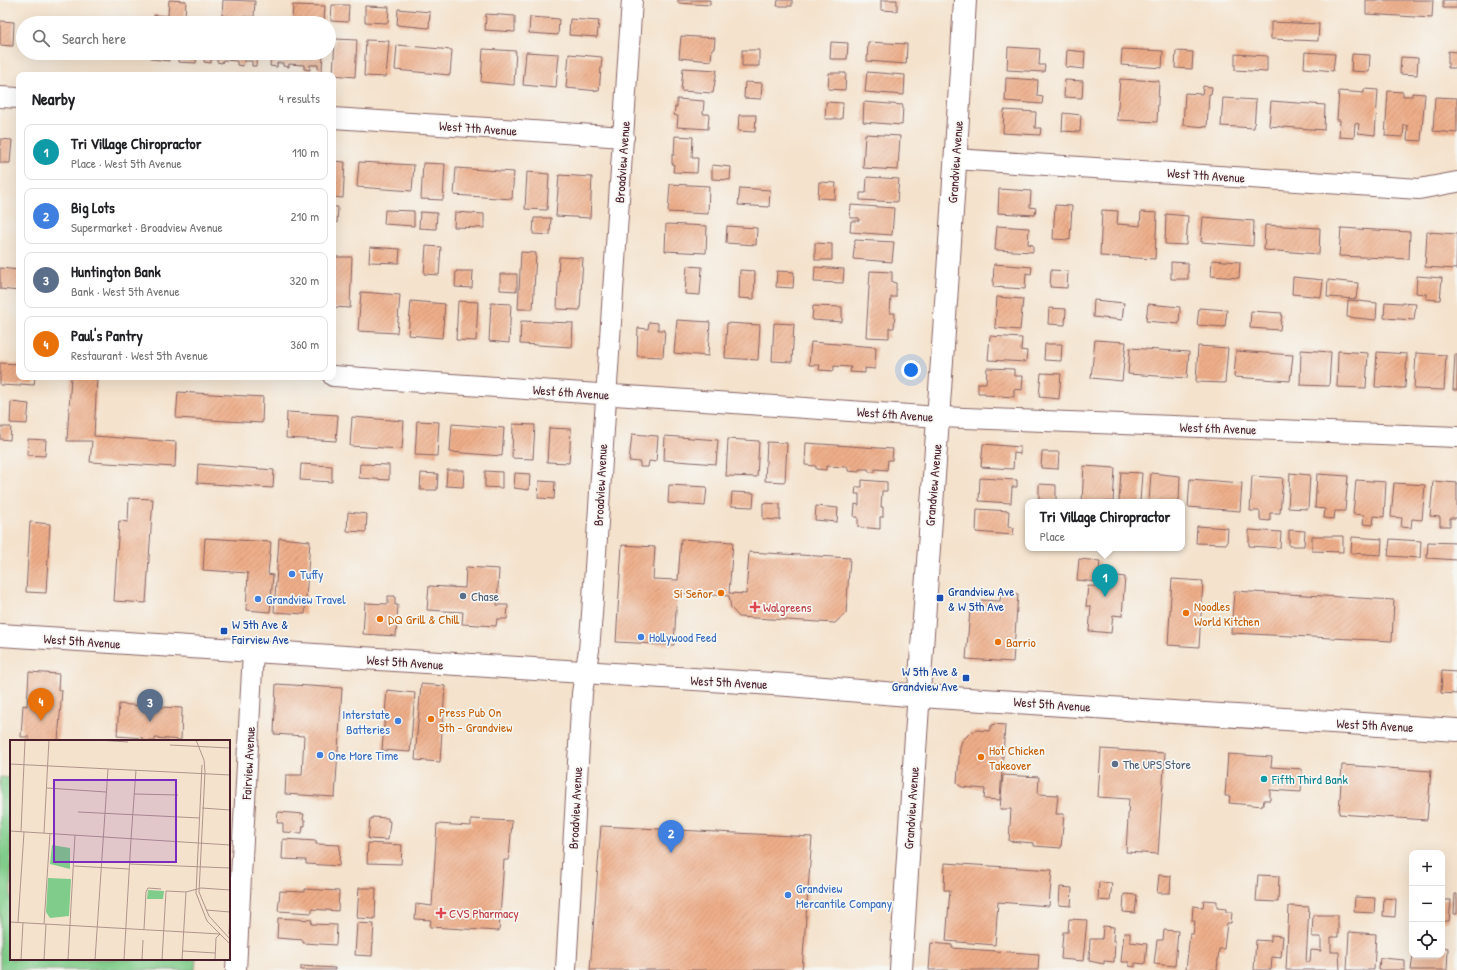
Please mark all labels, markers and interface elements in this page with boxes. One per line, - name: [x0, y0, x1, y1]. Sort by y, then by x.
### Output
- search box: [16, 16, 336, 60]
- icon: search: [30, 27, 52, 49]
- text: Search here: [62, 28, 126, 49]
- text: Nearby: [32, 87, 75, 110]
- text: 4 results: [279, 89, 320, 107]
- street label: West 7th Avenue: [438, 116, 518, 140]
- street label: Broadview Avenue: [610, 120, 634, 204]
- street label: Grandview Avenue: [943, 120, 967, 204]
- text: Tri Village Chiropractor: [71, 133, 201, 154]
- text: 1: [44, 143, 48, 161]
- text: 110 m: [292, 143, 319, 161]
- text: Place · West 5th Avenue: [71, 154, 182, 172]
- street label: West 7th Avenue: [1166, 163, 1246, 187]
- text: Big Lots: [71, 197, 115, 218]
- text: 2: [43, 207, 49, 225]
- text: 210 m: [291, 207, 319, 225]
- text: Supermarket · Broadview Avenue: [71, 218, 223, 236]
- text: Huntington Bank: [71, 261, 161, 282]
- text: 3: [43, 271, 49, 289]
- text: 320 m: [289, 271, 319, 289]
- text: Bank · West 5th Avenue: [71, 282, 180, 300]
- text: Paul's Pantry: [71, 325, 143, 346]
- text: 4: [44, 335, 48, 353]
- text: 360 m: [290, 335, 319, 353]
- text: Restaurant · West 5th Avenue: [71, 346, 208, 364]
- your location: [901, 360, 921, 380]
- street label: West 6th Avenue: [532, 380, 610, 404]
- street label: West 6th Avenue: [856, 402, 934, 426]
- street label: West 6th Avenue: [1179, 418, 1257, 438]
- street label: Broadview Avenue: [589, 443, 611, 527]
- street label: Grandview Avenue: [920, 443, 946, 527]
- popup: [1025, 499, 1185, 551]
- text: Tri Village Chiropractor: [1040, 506, 1170, 527]
- text: Place: [1040, 527, 1065, 545]
- pin: 1: [1092, 564, 1118, 597]
- place label: Tuffy: [300, 565, 324, 583]
- marker: Tuffy: [287, 569, 297, 579]
- place label: Grandview Ave & W 5th Ave: [948, 582, 1014, 615]
- place label: Sí Señor: [674, 584, 713, 602]
- place label: Chase: [471, 587, 499, 605]
- marker: Sí Señor: [716, 588, 726, 598]
- place label: Grandview Travel: [266, 590, 346, 608]
- marker: Chase: [458, 591, 468, 601]
- marker: Grandview Ave & W 5th Ave: [935, 593, 945, 603]
- marker: Grandview Travel: [253, 594, 263, 604]
- place label: Noodles World Kitchen: [1194, 597, 1260, 630]
- place label: Walgreens: [763, 598, 812, 616]
- marker: Walgreens: [750, 602, 760, 612]
- marker: Noodles World Kitchen: [1181, 608, 1191, 618]
- place label: DQ Grill & Chill: [388, 610, 460, 628]
- marker: DQ Grill & Chill: [375, 614, 385, 624]
- place label: W 5th Ave & Fairview Ave: [231, 615, 289, 648]
- marker: W 5th Ave & Fairview Ave: [219, 626, 229, 636]
- place label: Hollywood Feed: [649, 628, 716, 646]
- street label: West 5th Avenue: [43, 629, 121, 653]
- marker: Hollywood Feed: [636, 632, 646, 642]
- place label: Barrio: [1006, 633, 1036, 651]
- marker: Barrio: [993, 637, 1003, 647]
- street label: West 5th Avenue: [366, 650, 444, 674]
- place label: W 5th Ave & Grandview Ave: [892, 662, 958, 695]
- street label: West 5th Avenue: [690, 671, 768, 693]
- marker: W 5th Ave & Grandview Ave: [961, 673, 971, 683]
- pin: 4: [28, 688, 54, 721]
- pin: 3: [137, 689, 163, 722]
- street label: West 5th Avenue: [1013, 692, 1091, 716]
- place label: Press Pub On 5th - Grandview: [439, 703, 512, 736]
- place label: Interstate Batteries: [342, 705, 390, 738]
- marker: Press Pub On 5th - Grandview: [426, 714, 436, 724]
- street label: West 5th Avenue: [1336, 714, 1414, 736]
- marker: Interstate Batteries: [393, 716, 403, 726]
- street label: Fairview Avenue: [237, 726, 259, 801]
- inset map: [10, 740, 230, 960]
- place label: Hot Chicken Takeover: [989, 741, 1045, 774]
- place label: One More Time: [328, 746, 398, 764]
- marker: One More Time: [315, 750, 325, 760]
- marker: Hot Chicken Takeover: [976, 752, 986, 762]
- place label: The UPS Store: [1123, 755, 1191, 773]
- marker: The UPS Store: [1110, 759, 1120, 769]
- street label: Broadview Avenue: [564, 766, 586, 850]
- street label: Grandview Avenue: [899, 766, 923, 850]
- place label: Fifth Third Bank: [1271, 770, 1348, 788]
- marker: Fifth Third Bank: [1259, 774, 1269, 784]
- pin: 2: [658, 820, 684, 853]
- map controls: [1409, 850, 1445, 958]
- button: +: [1409, 850, 1445, 886]
- place label: Grandview Mercantile Company: [796, 879, 893, 912]
- button: −: [1409, 886, 1445, 922]
- marker: Grandview Mercantile Company: [783, 890, 793, 900]
- place label: CVS Pharmacy: [449, 904, 519, 922]
- marker: CVS Pharmacy: [436, 908, 446, 918]
- button: locate: [1409, 922, 1445, 958]

